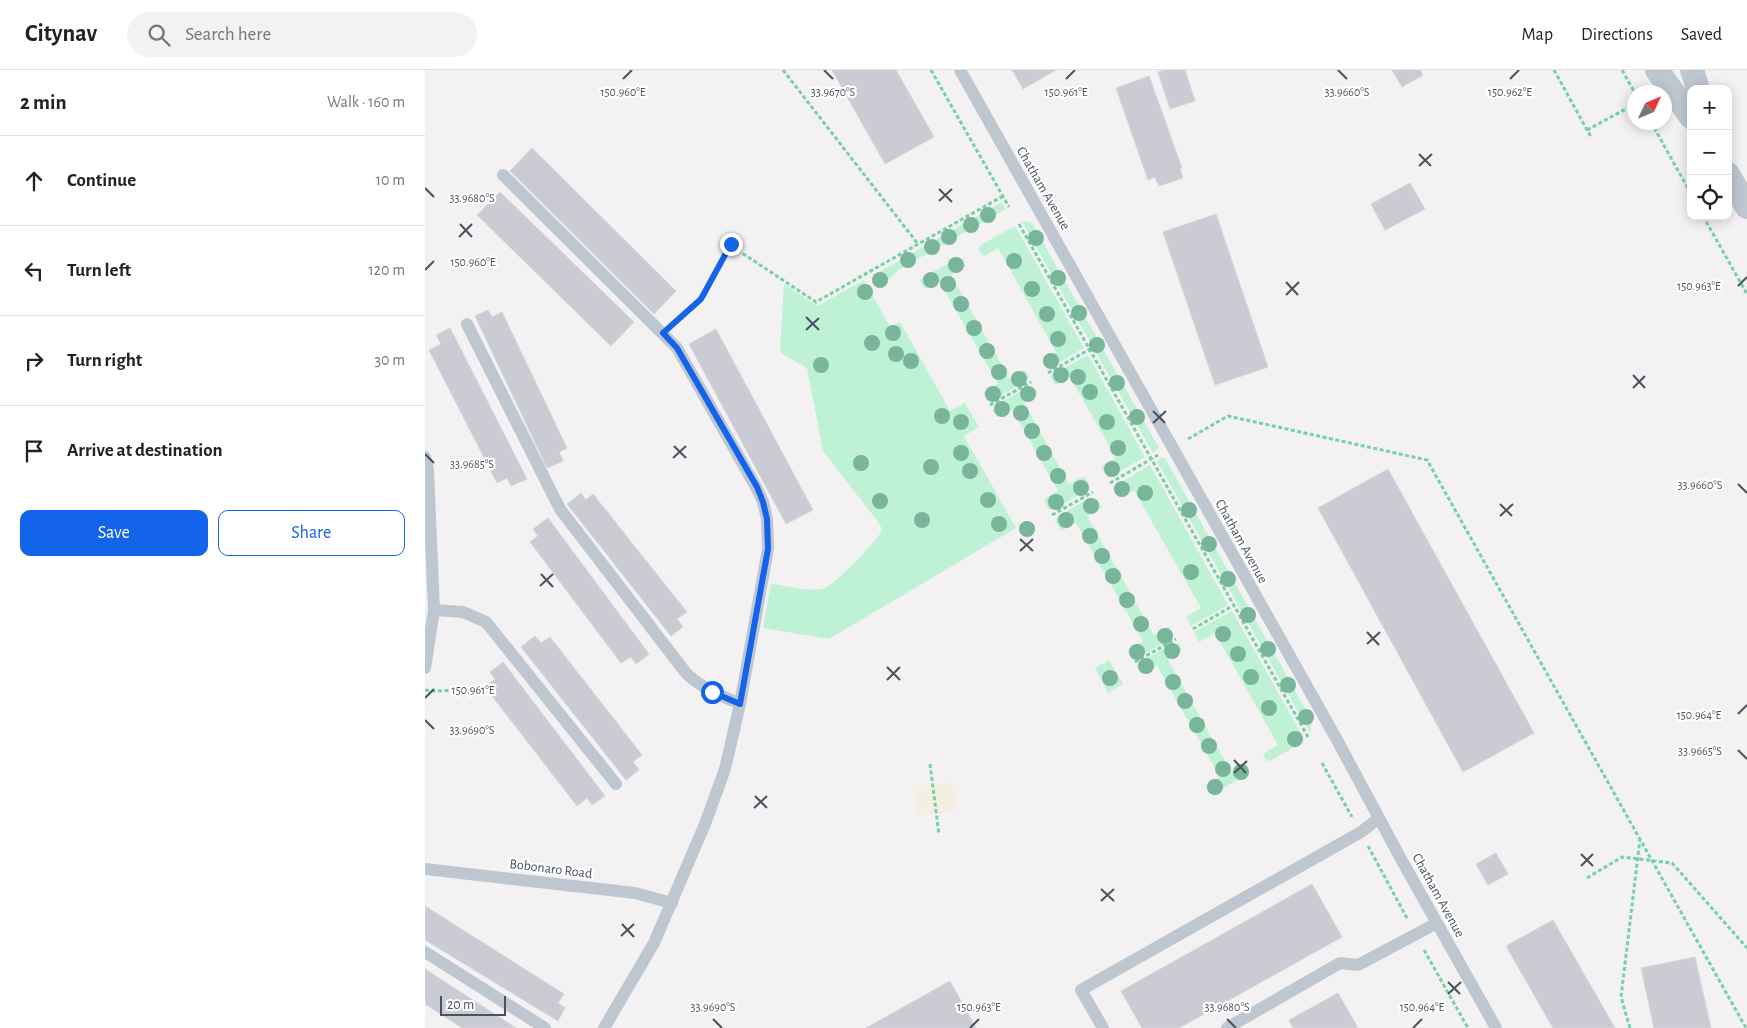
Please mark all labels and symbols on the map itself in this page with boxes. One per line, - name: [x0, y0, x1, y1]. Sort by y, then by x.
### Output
- north arrow: [1627, 85, 1672, 130]
- text: 150.960°E: [600, 86, 646, 98]
- text: 33.9670°S: [811, 86, 856, 98]
- text: 150.961°E: [1045, 86, 1088, 98]
- text: 33.9660°S: [1324, 86, 1370, 98]
- text: 150.962°E: [1488, 86, 1532, 98]
- street label: Chatham Avenue: [1014, 145, 1073, 232]
- text: 33.9680°S: [449, 192, 495, 204]
- route end: [720, 233, 743, 256]
- text: 150.960°E: [450, 256, 496, 268]
- text: 150.963°E: [1677, 280, 1721, 292]
- text: 33.9685°S: [450, 458, 494, 470]
- text: 33.9660°S: [1677, 479, 1723, 491]
- street label: Chatham Avenue: [1212, 497, 1270, 586]
- route start: [701, 681, 724, 704]
- text: 150.961°E: [452, 684, 495, 696]
- text: 150.964°E: [1677, 709, 1721, 721]
- text: 33.9690°S: [449, 724, 495, 736]
- text: 33.9665°S: [1678, 745, 1722, 757]
- street label: Chatham Avenue: [1409, 851, 1467, 940]
- street label: Bobonaro Road: [509, 857, 593, 881]
- scale bar: [440, 993, 506, 1016]
- text: 33.9690°S: [690, 1001, 736, 1013]
- text: 150.963°E: [957, 1001, 1001, 1013]
- text: 33.9680°S: [1204, 1001, 1250, 1013]
- text: 150.964°E: [1400, 1001, 1444, 1013]

